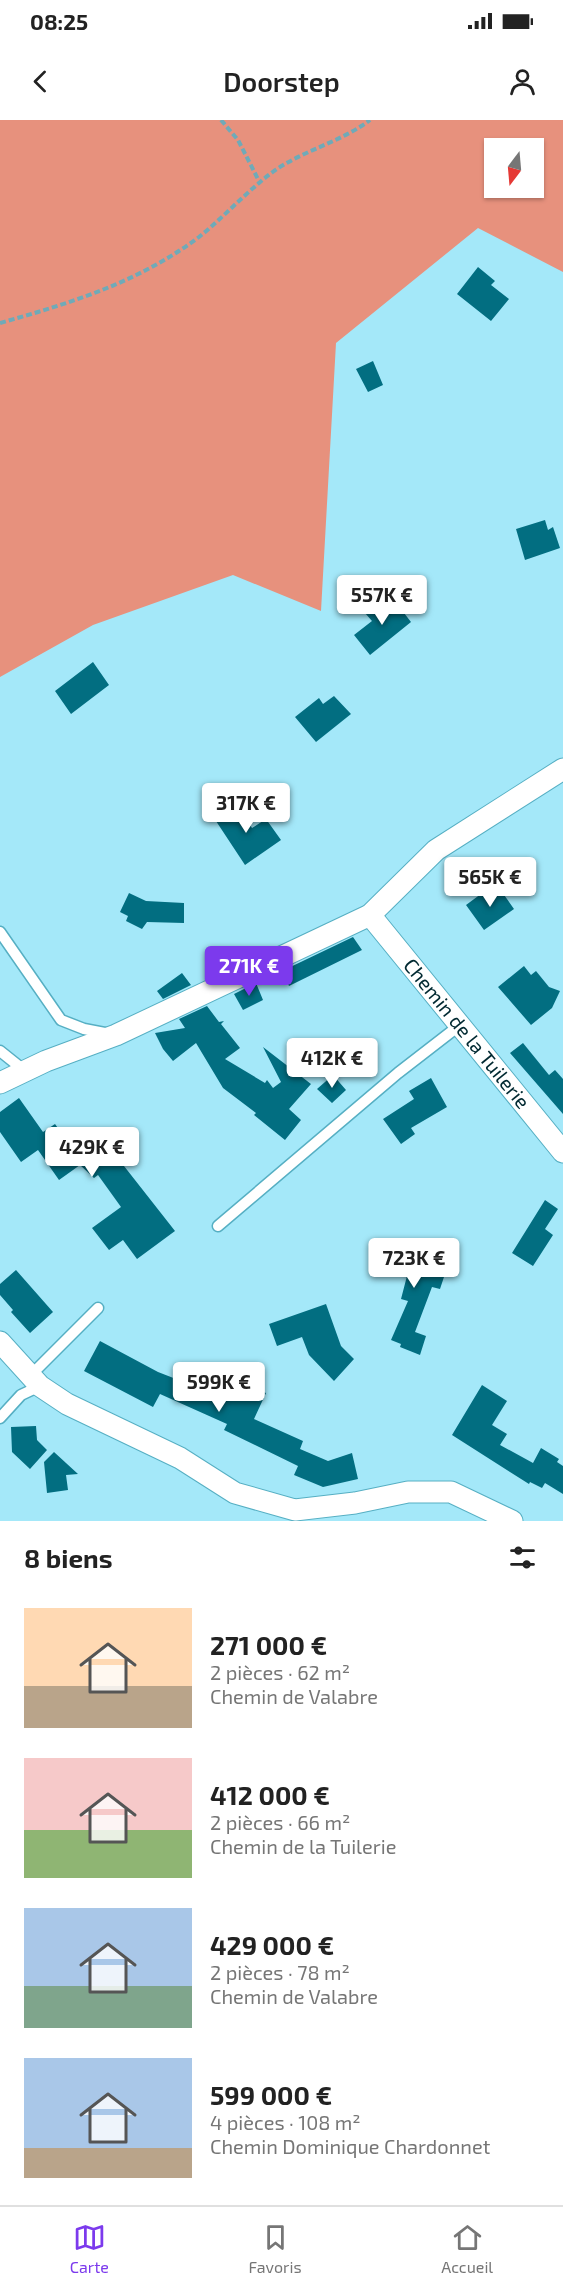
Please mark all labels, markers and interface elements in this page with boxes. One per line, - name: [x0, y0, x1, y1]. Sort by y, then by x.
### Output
- text: 08:25: [30, 8, 88, 34]
- icon: back: [24, 65, 57, 98]
- text: Doorstep: [223, 65, 340, 97]
- icon: person: [506, 65, 539, 98]
- north arrow: [484, 138, 544, 198]
- map controls: [484, 138, 544, 198]
- pin: 557K €: [333, 575, 431, 626]
- text: 557K €: [351, 582, 413, 606]
- pin: 317K €: [197, 783, 295, 834]
- text: 317K €: [216, 790, 276, 814]
- pin: 565K €: [441, 857, 539, 908]
- text: 565K €: [458, 864, 522, 888]
- pin: 271K €: [200, 946, 298, 997]
- text: 271K €: [219, 953, 279, 977]
- street label: Chemin de la Tuilerie: [399, 953, 536, 1113]
- pin: 412K €: [283, 1038, 381, 1089]
- text: 412K €: [301, 1045, 363, 1069]
- pin: 429K €: [43, 1127, 141, 1178]
- text: 429K €: [59, 1134, 125, 1158]
- pin: 723K €: [365, 1238, 463, 1289]
- text: 723K €: [382, 1245, 446, 1269]
- pin: 599K €: [170, 1362, 268, 1413]
- text: 599K €: [187, 1369, 251, 1393]
- icon: filters: [506, 1541, 539, 1574]
- text: 8 biens: [24, 1542, 113, 1573]
- text: 271 000 €: [210, 1629, 327, 1660]
- icon: home: [72, 1632, 144, 1704]
- text: 2 pièces · 62 m²: [210, 1660, 350, 1684]
- text: Chemin de Valabre: [210, 1684, 378, 1708]
- text: 412 000 €: [210, 1779, 330, 1810]
- icon: home: [72, 1782, 144, 1854]
- text: 2 pièces · 66 m²: [210, 1810, 350, 1834]
- text: Chemin de la Tuilerie: [210, 1834, 397, 1858]
- text: 429 000 €: [210, 1929, 334, 1960]
- icon: home: [72, 1932, 144, 2004]
- text: 2 pièces · 78 m²: [210, 1960, 350, 1984]
- text: Chemin de Valabre: [210, 1984, 378, 2008]
- text: 599 000 €: [210, 2079, 332, 2110]
- icon: home: [72, 2082, 144, 2154]
- text: 4 pièces · 108 m²: [210, 2110, 361, 2134]
- text: Chemin Dominique Chardonnet: [210, 2134, 490, 2158]
- tab: Carte: [70, 2221, 109, 2276]
- tab: Favoris: [249, 2221, 302, 2276]
- tab: Accueil: [441, 2221, 493, 2276]

